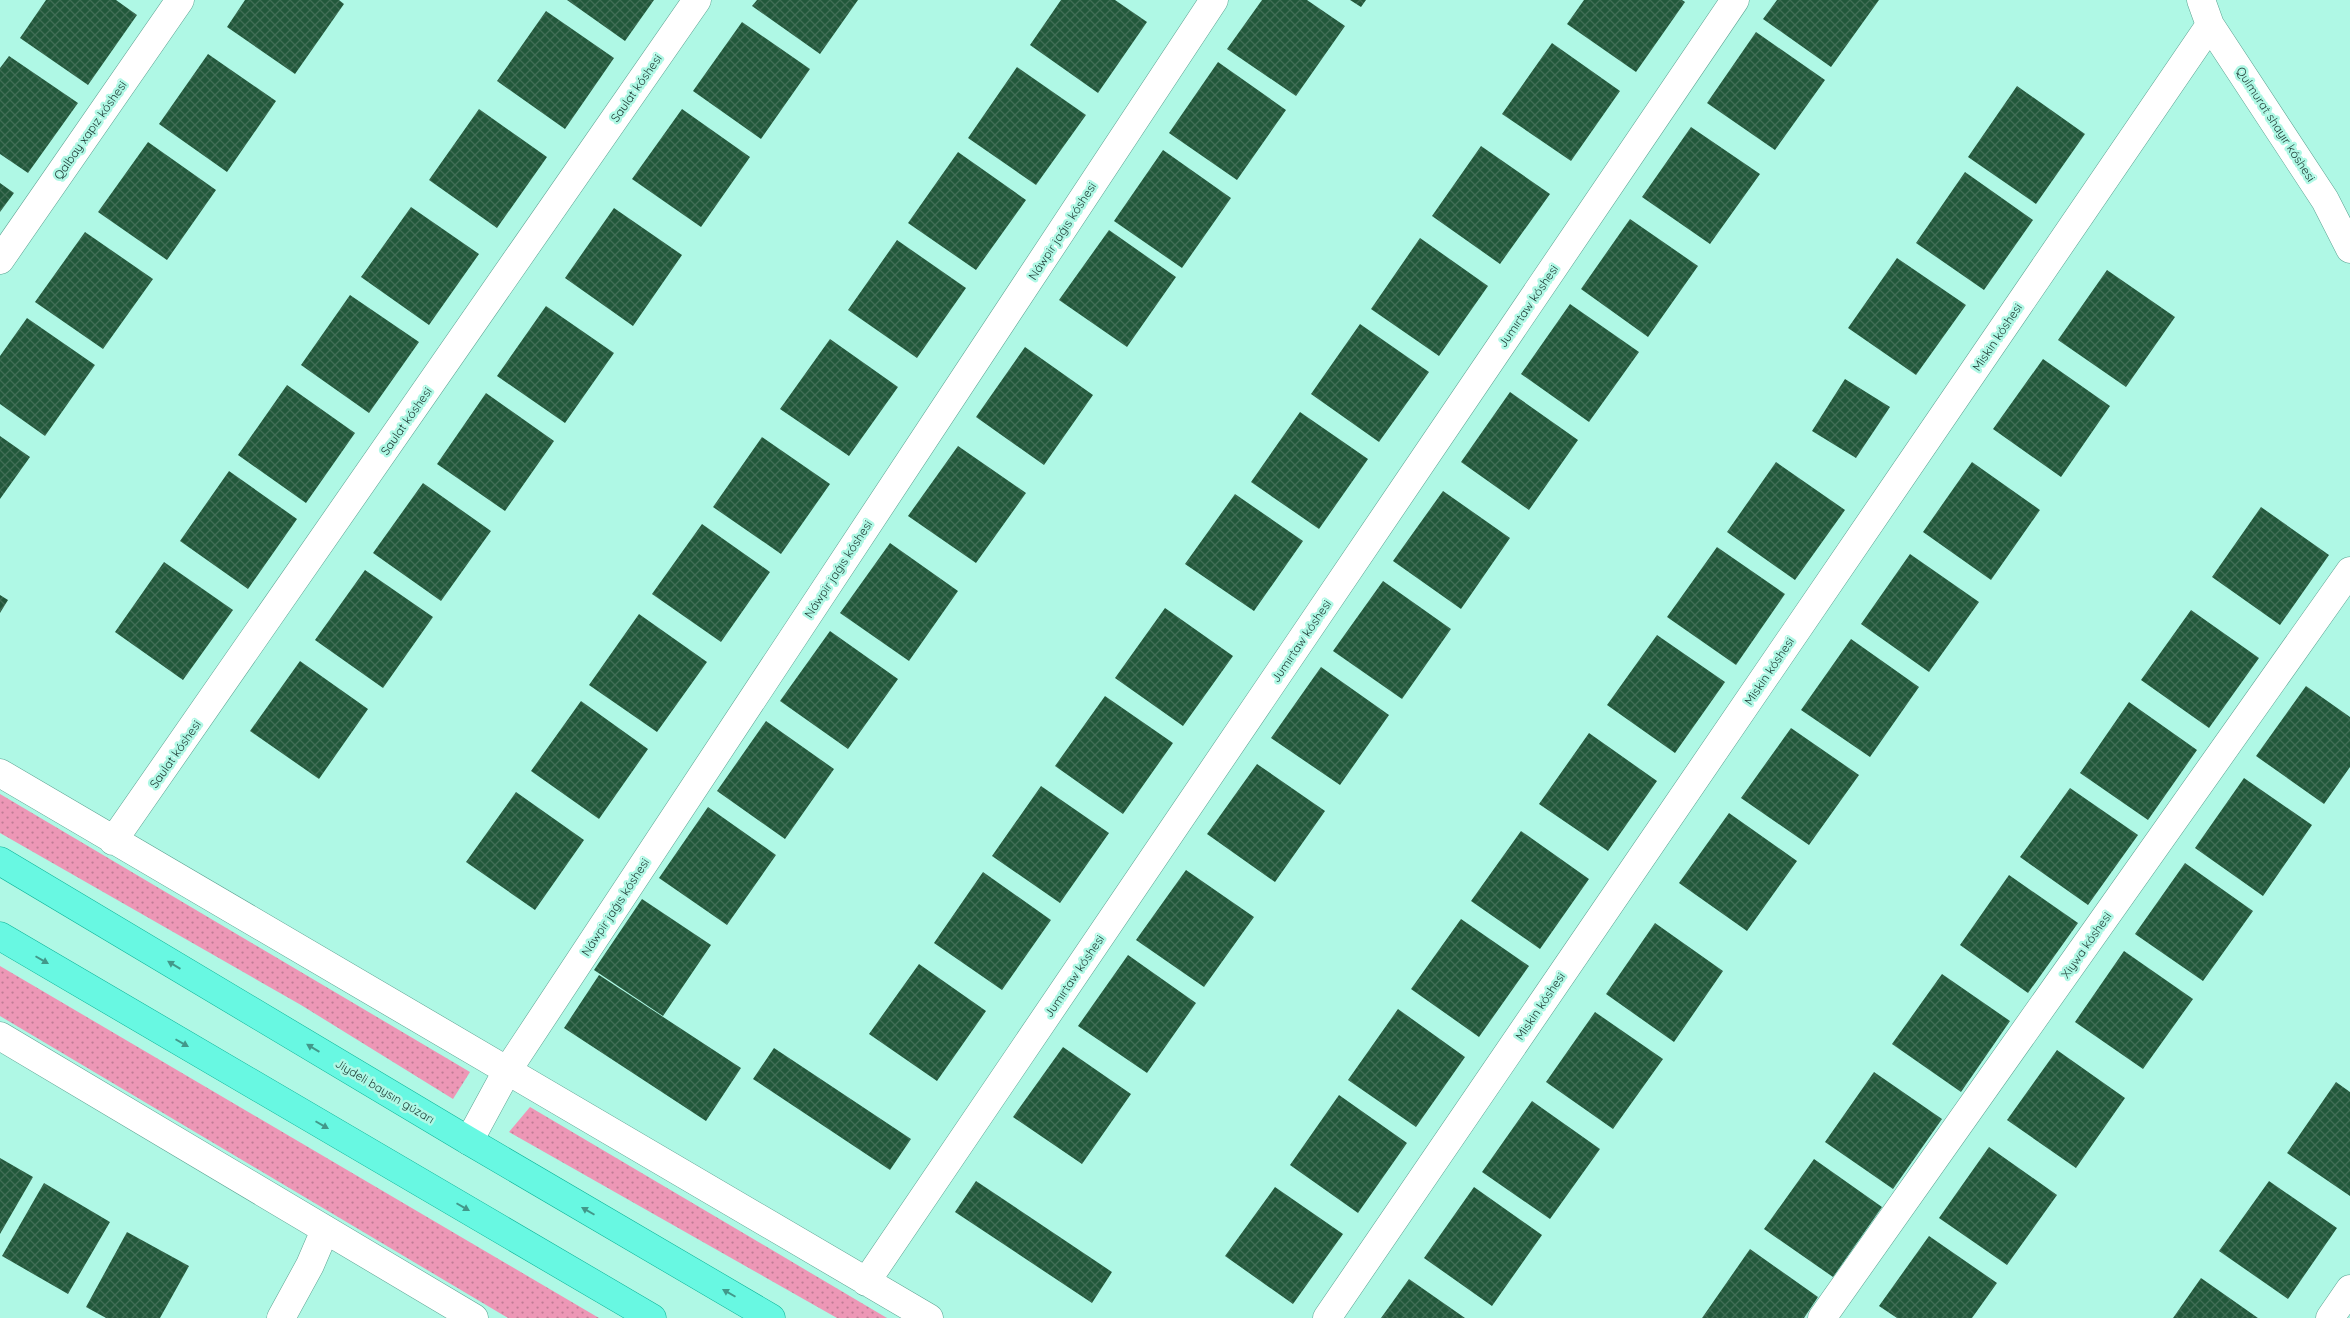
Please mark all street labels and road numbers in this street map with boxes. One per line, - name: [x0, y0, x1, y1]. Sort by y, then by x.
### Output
- street label: Saulat kóshesi: [607, 51, 665, 125]
- street label: Qulmurat shayır kóshesi: [2233, 64, 2319, 184]
- street label: Qalbay xapız kóshesi: [50, 78, 130, 182]
- street label: Náwpir jaǵıs kóshesi: [1025, 179, 1099, 283]
- street label: Jumırtaw kóshesi: [1495, 262, 1561, 350]
- street label: Miskin kóshesi: [1969, 300, 2025, 374]
- street label: Saulat kóshesi: [377, 384, 435, 458]
- street label: Náwpir jaǵıs kóshesi: [801, 517, 875, 621]
- street label: Jumırtaw kóshesi: [1268, 597, 1334, 685]
- street label: Miskin kóshesi: [1741, 634, 1797, 708]
- street label: Saulat kóshesi: [146, 717, 204, 791]
- street label: Náwpir jaǵıs kóshesi: [578, 855, 652, 959]
- street label: Xiywa kóshesi: [2058, 909, 2114, 981]
- street label: Jumırtaw kóshesi: [1041, 932, 1107, 1020]
- street label: Miskin kóshesi: [1512, 969, 1568, 1043]
- street label: Jiydeli baysın gúzarı: [333, 1055, 437, 1127]

